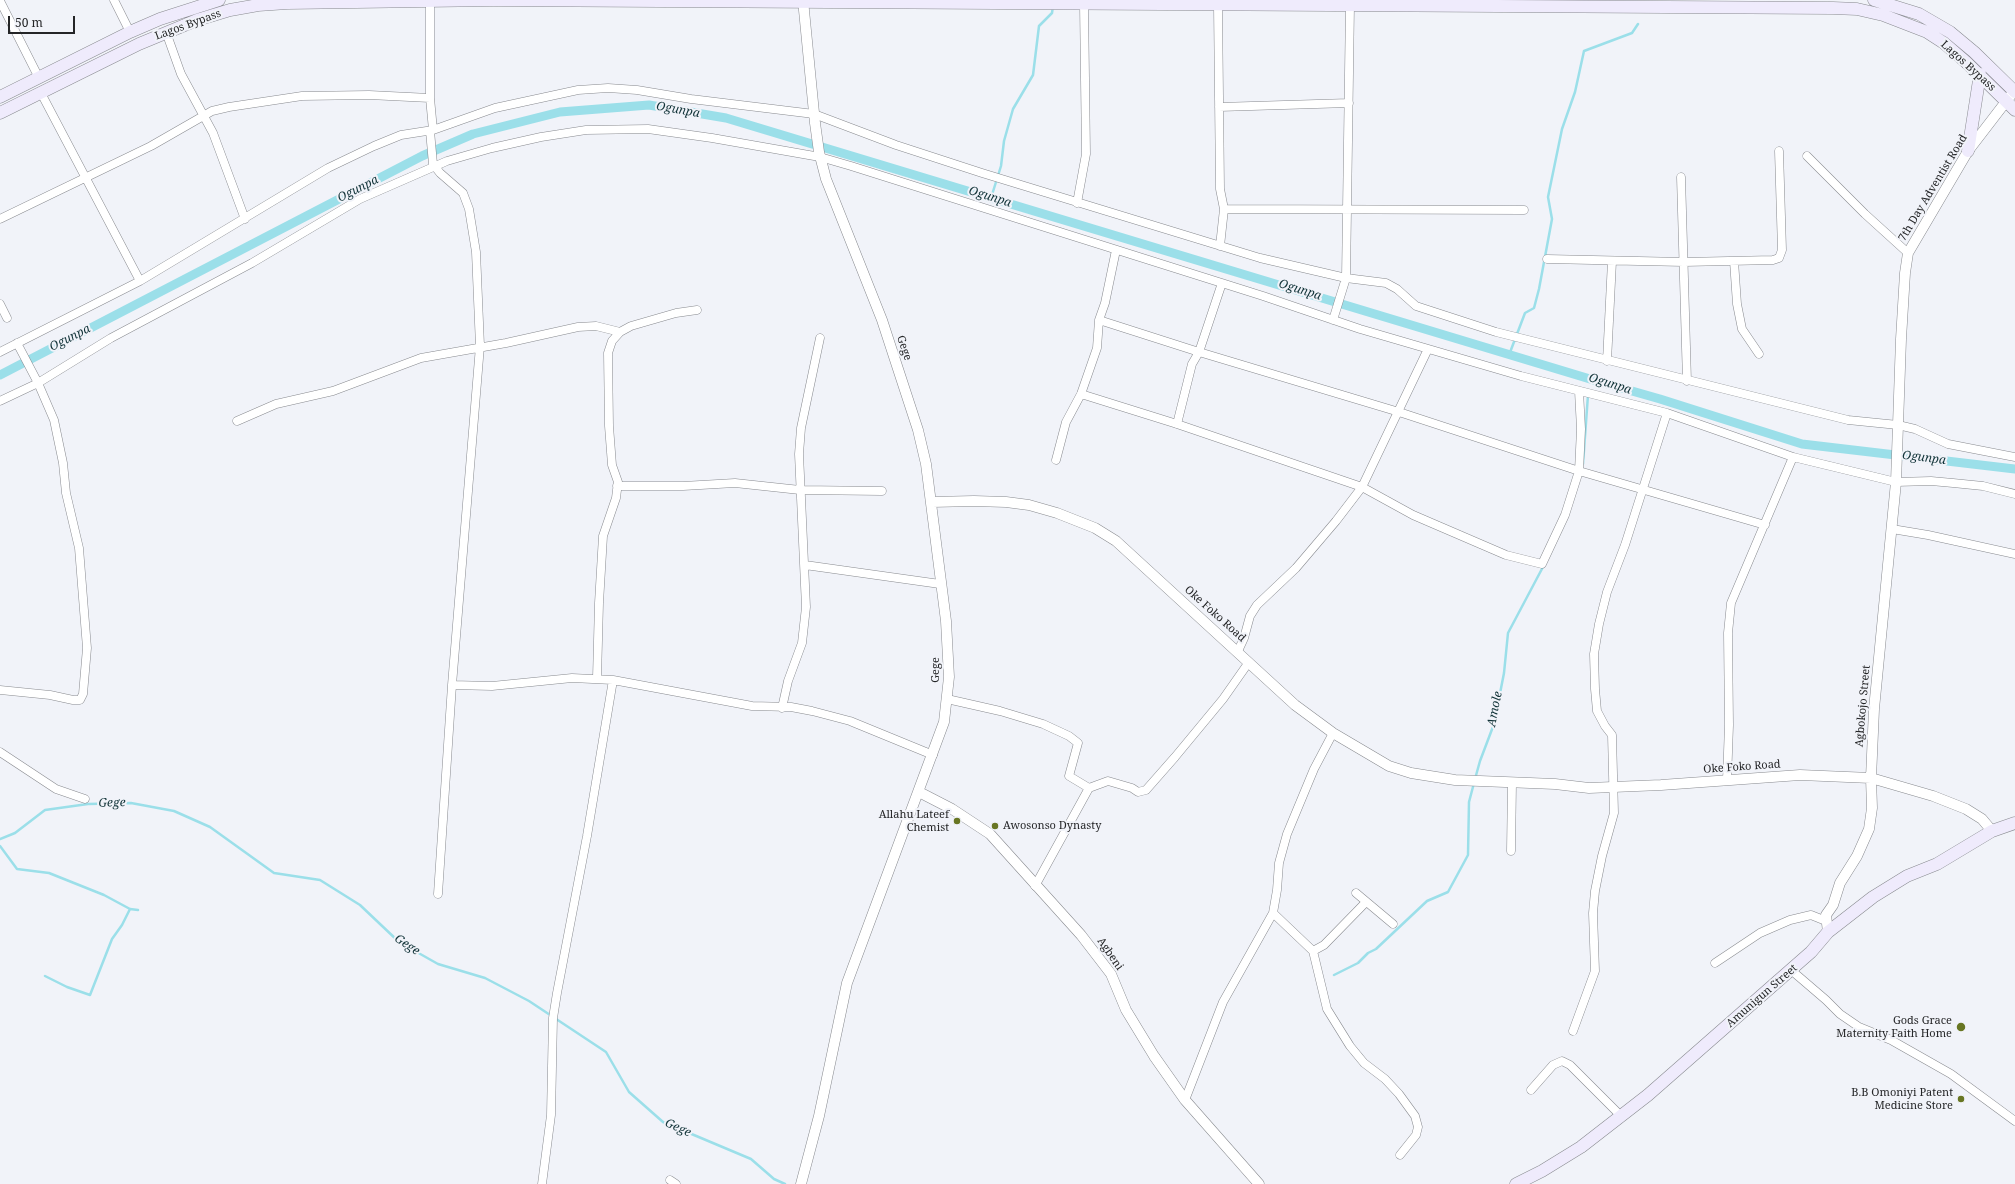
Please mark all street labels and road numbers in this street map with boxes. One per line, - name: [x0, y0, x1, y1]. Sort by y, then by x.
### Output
- street label: Lagos Bypass: [153, 7, 223, 43]
- street label: Lagos Bypass: [1938, 38, 1998, 94]
- street label: 7th Day Adventist Road: [1896, 132, 1970, 244]
- street label: Gege: [894, 334, 914, 362]
- street label: Oke Foko Road: [1182, 583, 1248, 645]
- street label: Gege: [929, 657, 943, 683]
- street label: Agbokojo Street: [1853, 664, 1873, 748]
- street label: Oke Foko Road: [1703, 758, 1781, 776]
- street label: Agbeni: [1094, 935, 1126, 973]
- street label: Amunigun Street: [1724, 962, 1800, 1030]

